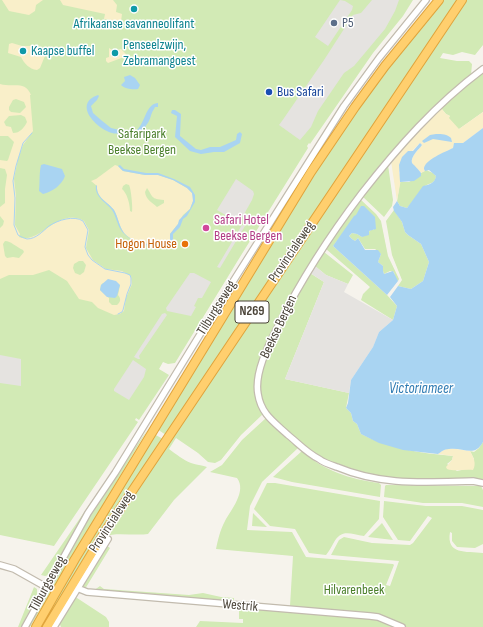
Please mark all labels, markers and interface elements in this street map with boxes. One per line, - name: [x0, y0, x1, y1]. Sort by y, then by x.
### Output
- marker: Afrikaanse savanneolifant: [129, 4, 139, 14]
- place label: P5: [342, 15, 354, 31]
- place label: Afrikaanse savanneolifant: [73, 16, 195, 32]
- marker: P5: [329, 18, 339, 28]
- place label: Penseelzwijn, Zebramangoest: [123, 37, 196, 70]
- place label: Kaapse buffel: [31, 43, 94, 59]
- marker: Kaapse buffel: [18, 46, 28, 56]
- marker: Penseelzwijn, Zebramangoest: [110, 48, 120, 58]
- place label: Bus Safari: [277, 84, 324, 100]
- marker: Bus Safari: [264, 87, 274, 97]
- park label: Safaripark Beekse Bergen: [108, 126, 176, 158]
- place label: Safari Hotel Beekse Bergen: [214, 212, 282, 244]
- street label: Provincialeweg: [265, 218, 319, 286]
- marker: Safari Hotel Beekse Bergen: [201, 223, 211, 233]
- place label: Hogon House: [115, 236, 177, 252]
- marker: Hogon House: [180, 239, 190, 249]
- street label: Tilburgseweg: [194, 278, 240, 338]
- street label: Beekse Bergen: [257, 293, 301, 361]
- road number: N269: [235, 301, 269, 323]
- water label: Victoriameer: [389, 380, 453, 398]
- street label: Provincialeweg: [86, 488, 138, 556]
- street label: Tilburgseweg: [26, 553, 70, 615]
- park label: Hilvarenbeek: [324, 582, 384, 598]
- street label: Westrik: [221, 596, 259, 616]

